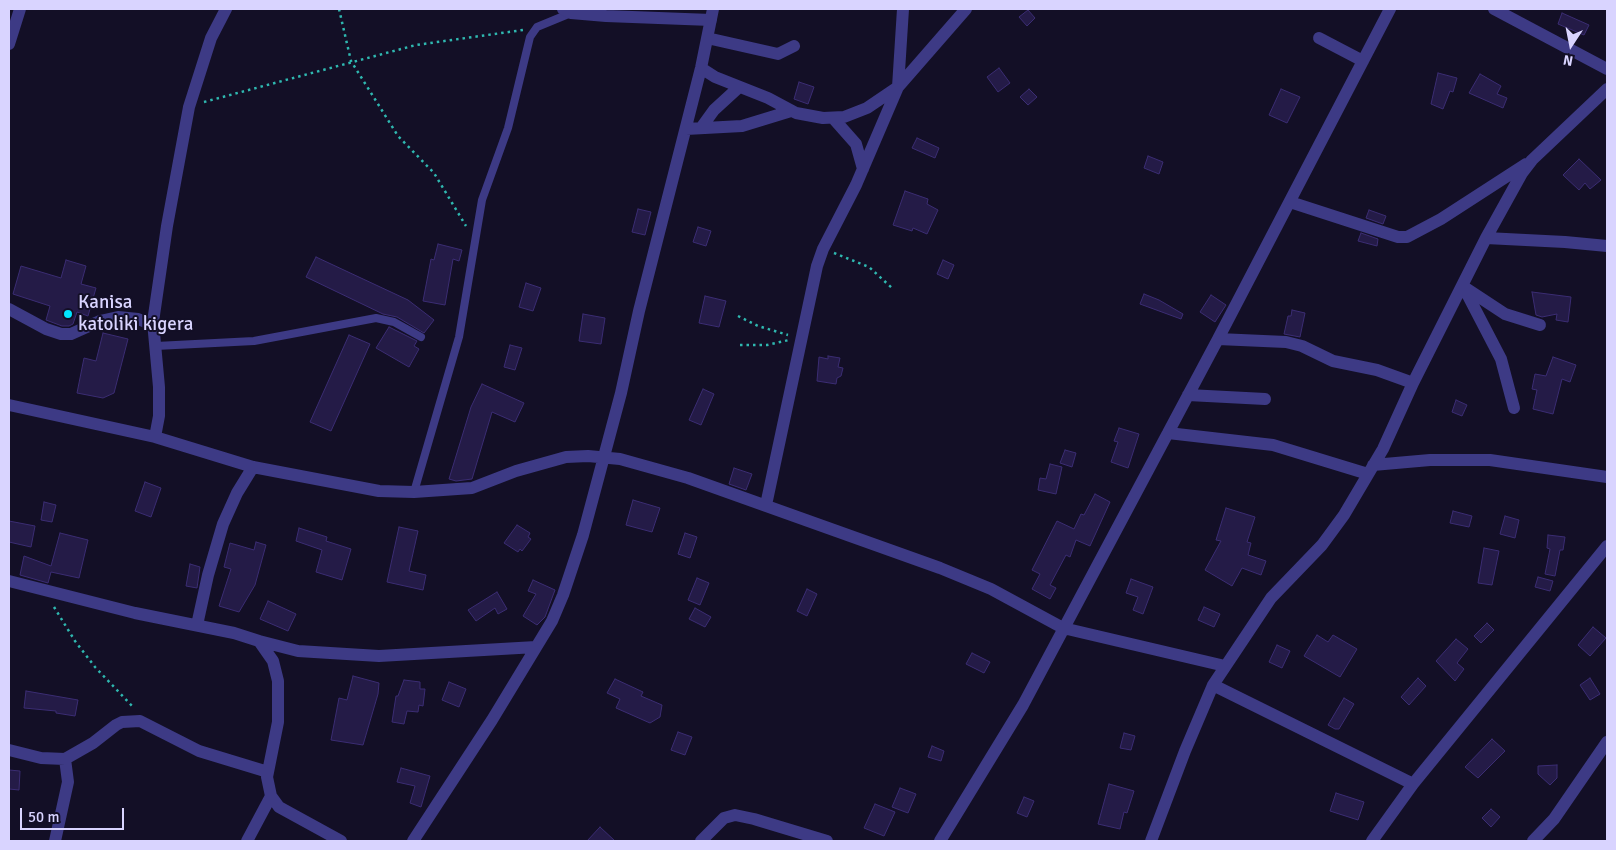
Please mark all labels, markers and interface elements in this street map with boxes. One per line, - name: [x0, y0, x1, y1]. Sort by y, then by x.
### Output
- north arrow: [1546, 20, 1596, 70]
- text: N: [1562, 51, 1574, 69]
- place label: Kanisa katoliki kigera: [78, 292, 193, 336]
- marker: Kanisa katoliki kigera: [62, 308, 74, 320]
- scale bar: [22, 798, 126, 830]
- text: 50 m: [28, 808, 59, 826]

